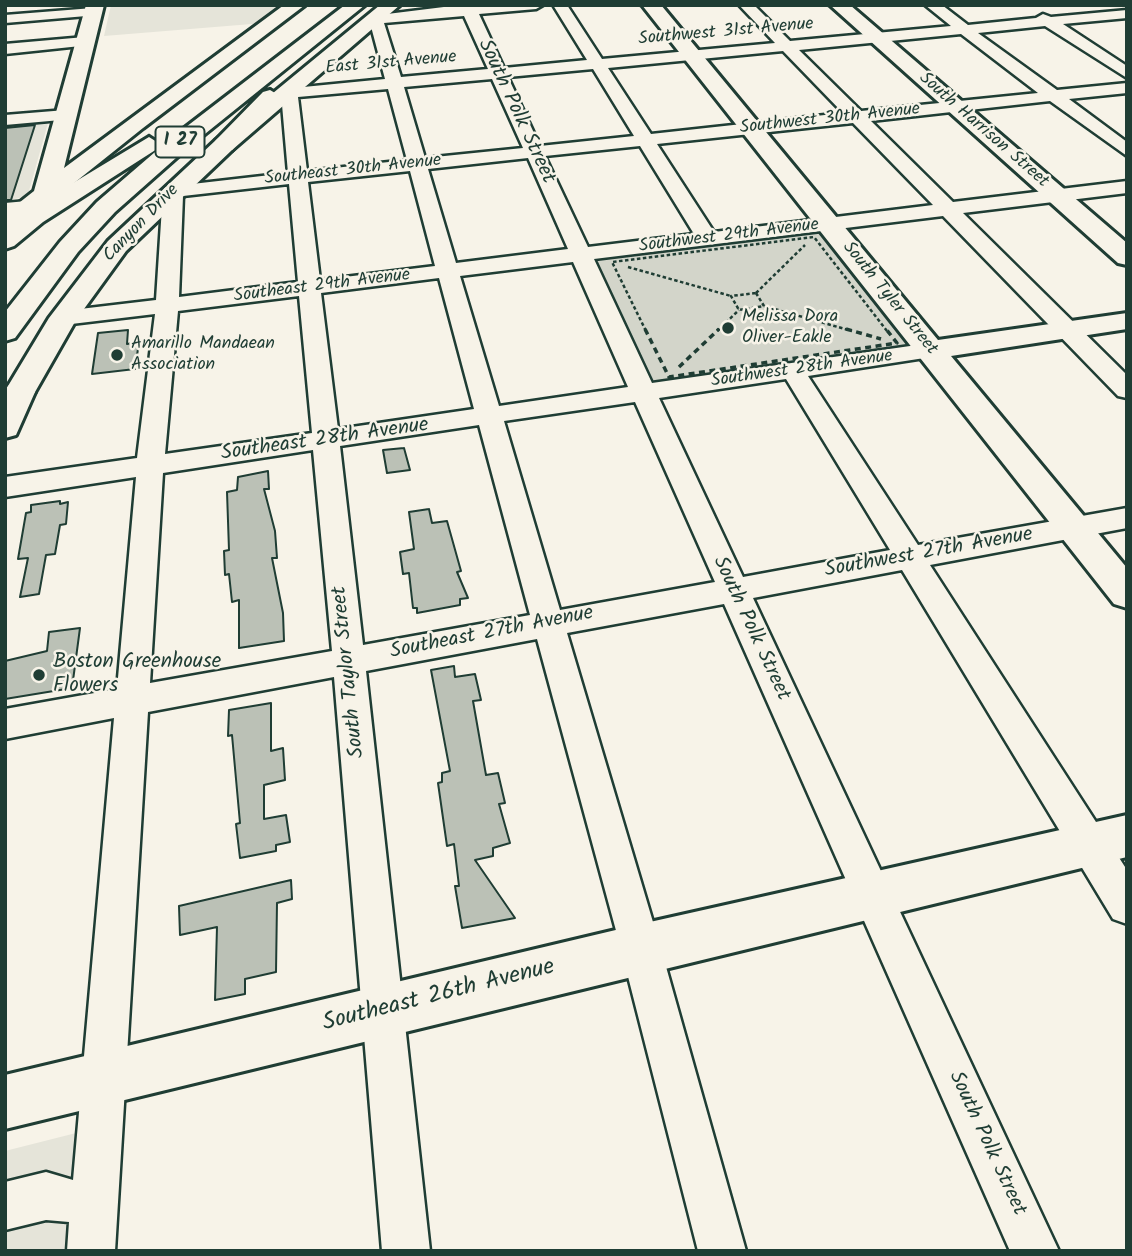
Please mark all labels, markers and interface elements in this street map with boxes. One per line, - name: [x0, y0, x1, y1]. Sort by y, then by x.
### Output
- street label: Southwest 31st Avenue: [637, 15, 815, 51]
- street label: South Polk Street: [471, 36, 559, 188]
- street label: East 31st Avenue: [325, 48, 457, 80]
- street label: South Harrison Street: [914, 69, 1052, 193]
- street label: Southwest 30th Avenue: [739, 100, 921, 140]
- road number: I 27: [156, 126, 204, 158]
- street label: Southeast 30th Avenue: [264, 151, 442, 191]
- street label: Canyon Drive: [100, 181, 184, 267]
- street label: Southwest 29th Avenue: [638, 215, 820, 259]
- street label: South Tyler Street: [837, 238, 941, 360]
- street label: Southeast 29th Avenue: [233, 265, 411, 309]
- place label: Melissa Dora Oliver-Eakle: [742, 307, 838, 350]
- marker: Melissa Dora Oliver-Eakle: [720, 320, 736, 336]
- place label: Amarillo Mandaean Association: [131, 334, 275, 376]
- marker: Amarillo Mandaean Association: [109, 347, 125, 363]
- street label: Southwest 28th Avenue: [710, 347, 894, 393]
- street label: Southeast 28th Avenue: [220, 414, 430, 468]
- street label: Southwest 27th Avenue: [823, 523, 1035, 585]
- street label: South Polk Street: [706, 553, 794, 705]
- street label: South Taylor Street: [328, 585, 372, 759]
- street label: Southeast 27th Avenue: [388, 602, 596, 666]
- place label: Boston Greenhouse Flowers: [53, 650, 221, 700]
- marker: Boston Greenhouse Flowers: [31, 667, 47, 683]
- street label: Southeast 26th Avenue: [320, 954, 558, 1040]
- street label: South Polk Street: [942, 1068, 1030, 1220]

